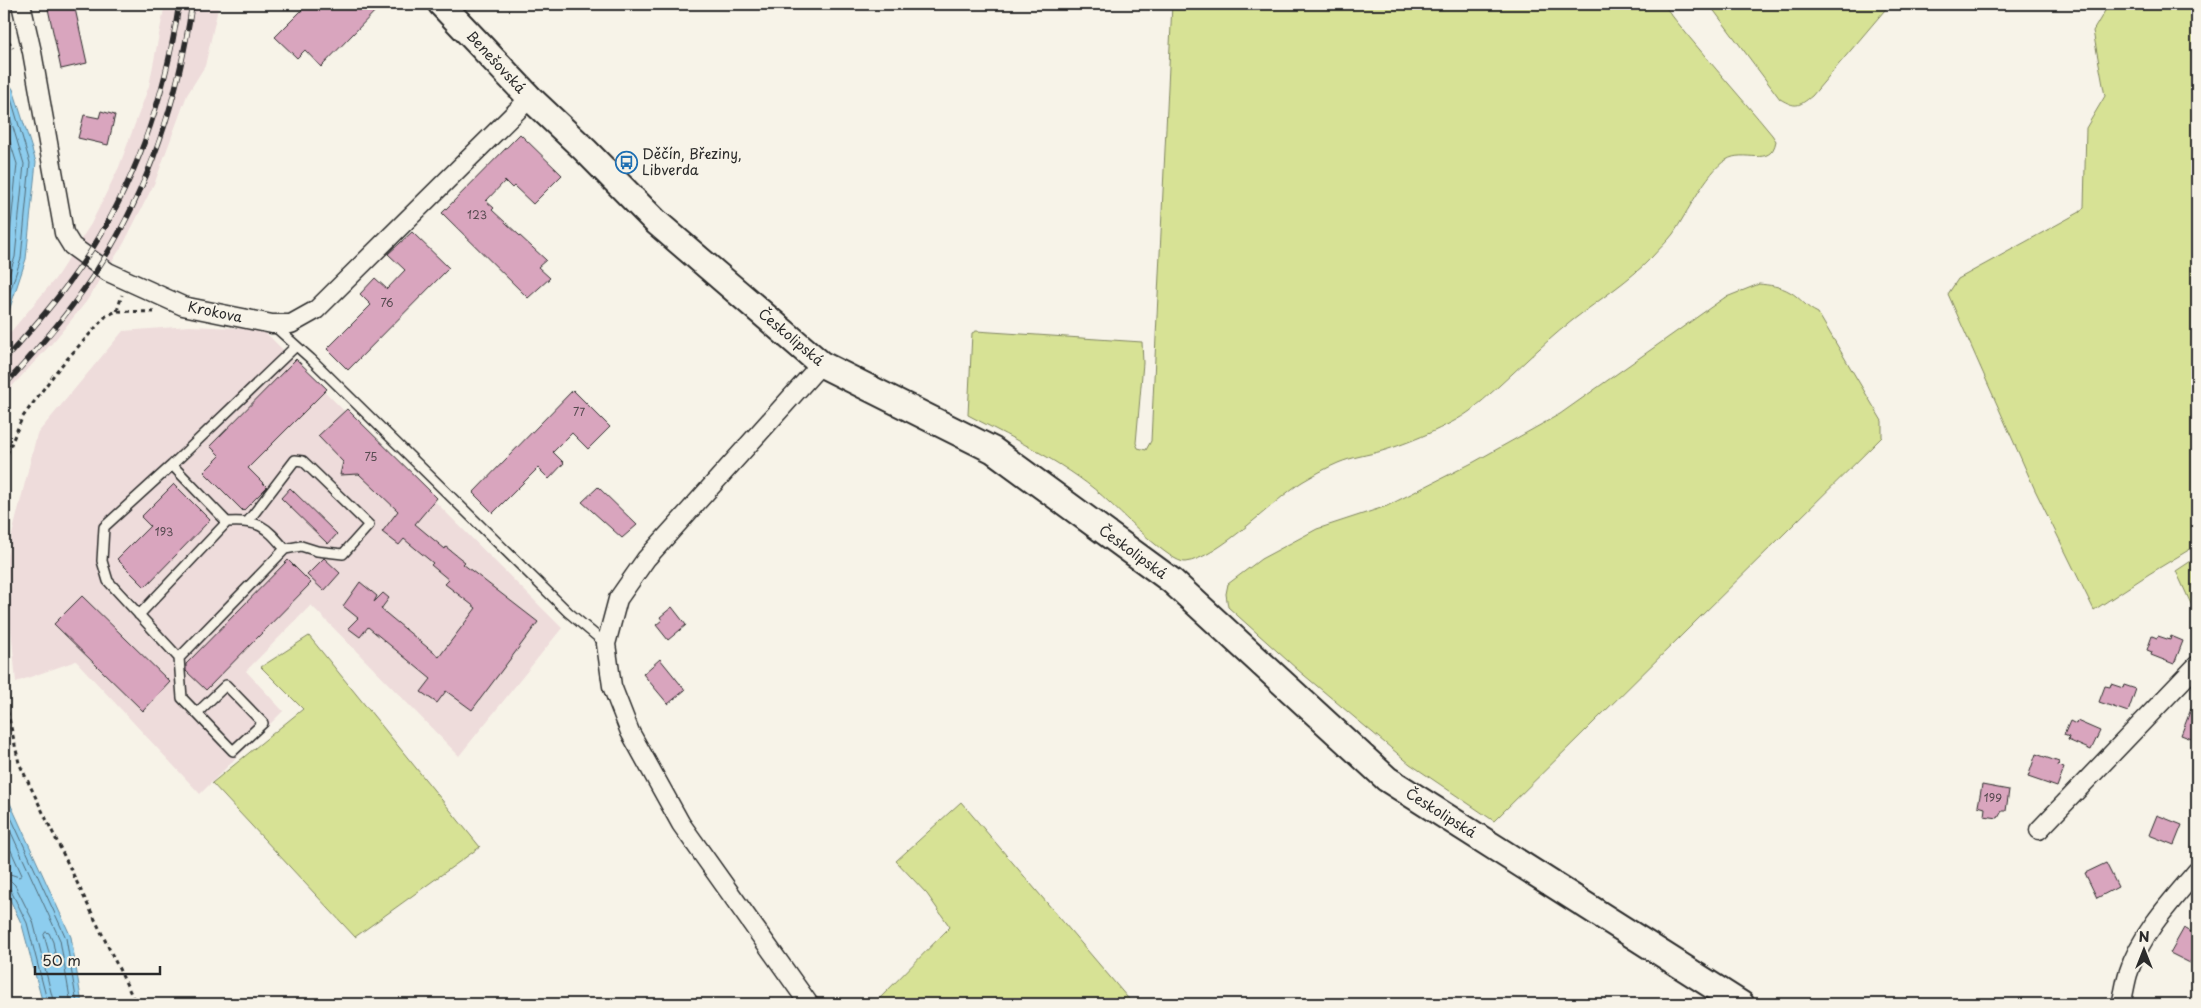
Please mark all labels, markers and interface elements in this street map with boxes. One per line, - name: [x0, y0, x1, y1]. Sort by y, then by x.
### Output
- street label: Benešovská: [462, 26, 531, 98]
- place label: Děčín, Březiny, Libverda: [642, 143, 742, 180]
- bus stop icon: Děčín, Březiny, Libverda: [614, 150, 638, 174]
- house number: 123: [467, 206, 487, 223]
- house number: 76: [380, 294, 394, 311]
- street label: Krokova: [186, 295, 245, 328]
- street label: Českolipská: [754, 303, 829, 371]
- house number: 77: [573, 403, 585, 420]
- house number: 75: [365, 448, 377, 465]
- street label: Českolipská: [1095, 520, 1172, 584]
- house number: 193: [155, 523, 173, 540]
- street label: Českolipská: [1402, 782, 1481, 843]
- house number: 199: [1984, 789, 2002, 806]
- north arrow: [2118, 926, 2168, 976]
- text: N: [2138, 926, 2150, 947]
- scale bar: [35, 943, 160, 975]
- text: 50 m: [42, 948, 81, 971]

